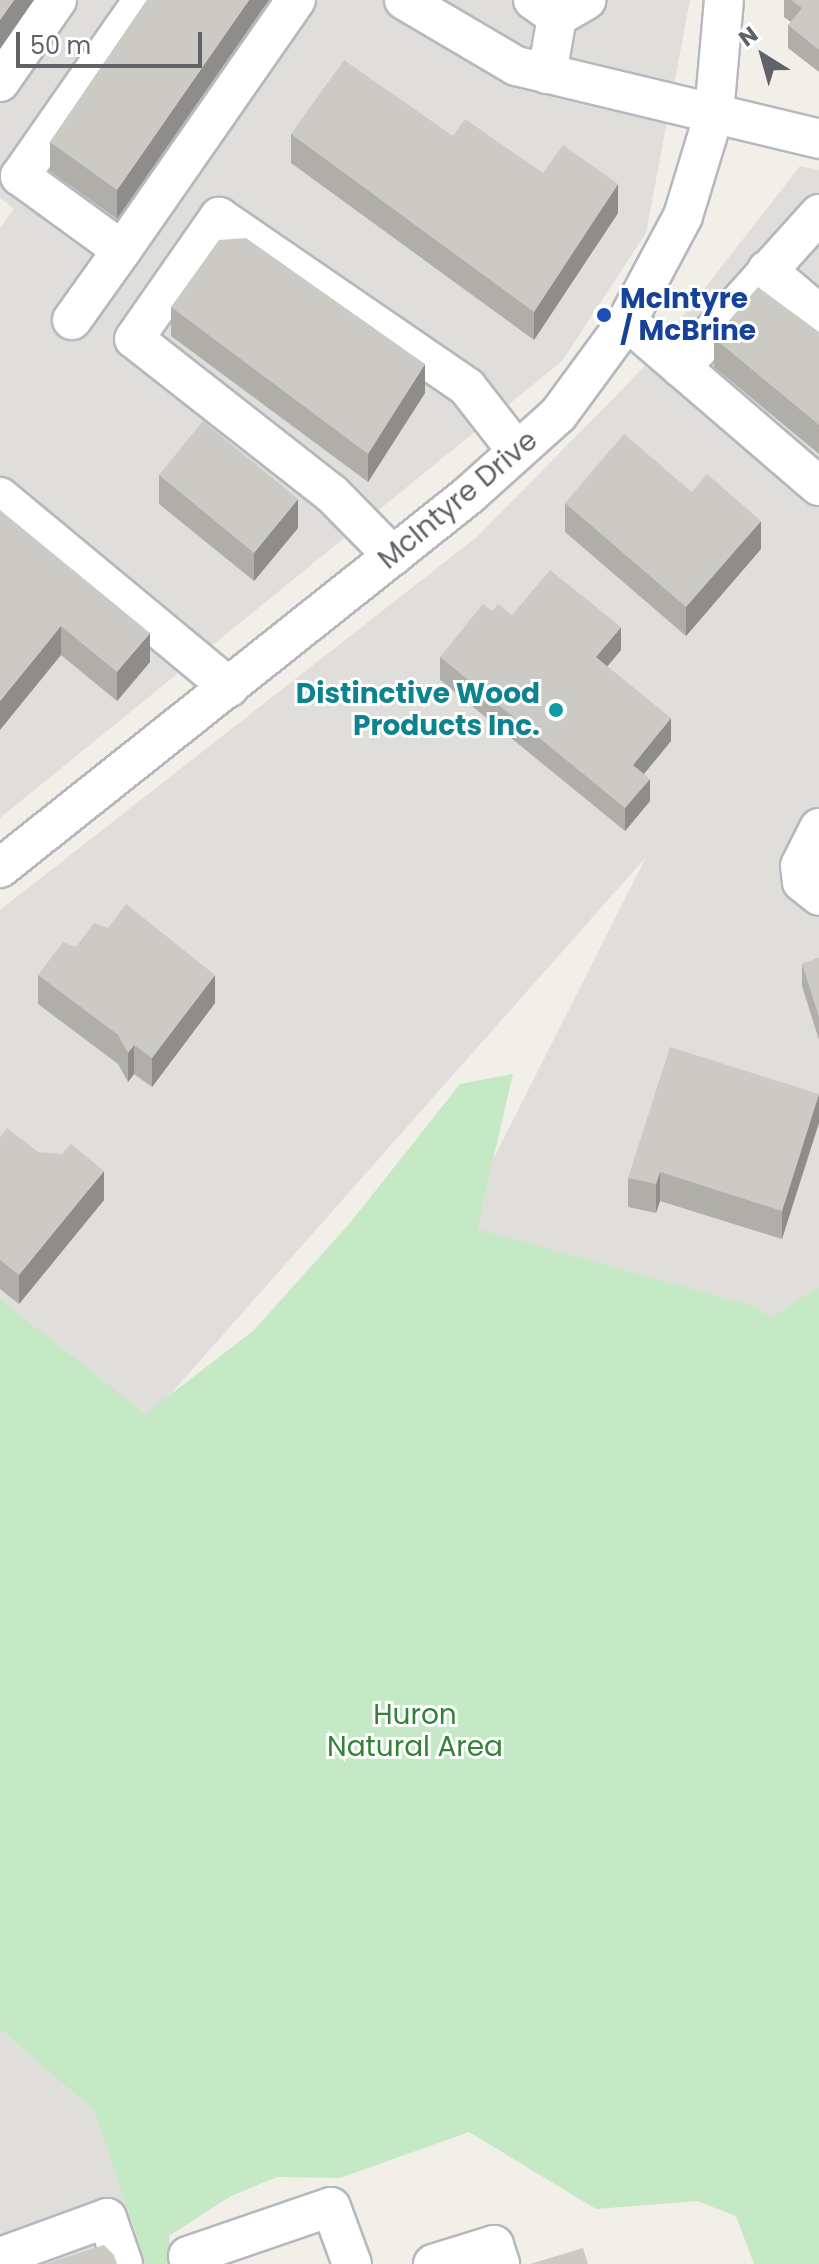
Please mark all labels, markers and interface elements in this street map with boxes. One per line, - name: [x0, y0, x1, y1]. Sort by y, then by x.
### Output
- scale bar: [20, 16, 206, 66]
- north arrow: [723, 16, 803, 96]
- text: N: [732, 19, 764, 54]
- text: 50 m: [30, 29, 91, 62]
- place label: McIntyre / McBrine: [620, 282, 756, 348]
- marker: McIntyre / McBrine: [595, 306, 613, 324]
- street label: McIntyre Drive: [372, 424, 544, 576]
- place label: Distinctive Wood Products Inc.: [296, 677, 540, 743]
- marker: Distinctive Wood Products Inc.: [547, 701, 565, 719]
- park label: Huron Natural Area: [327, 1698, 503, 1764]

